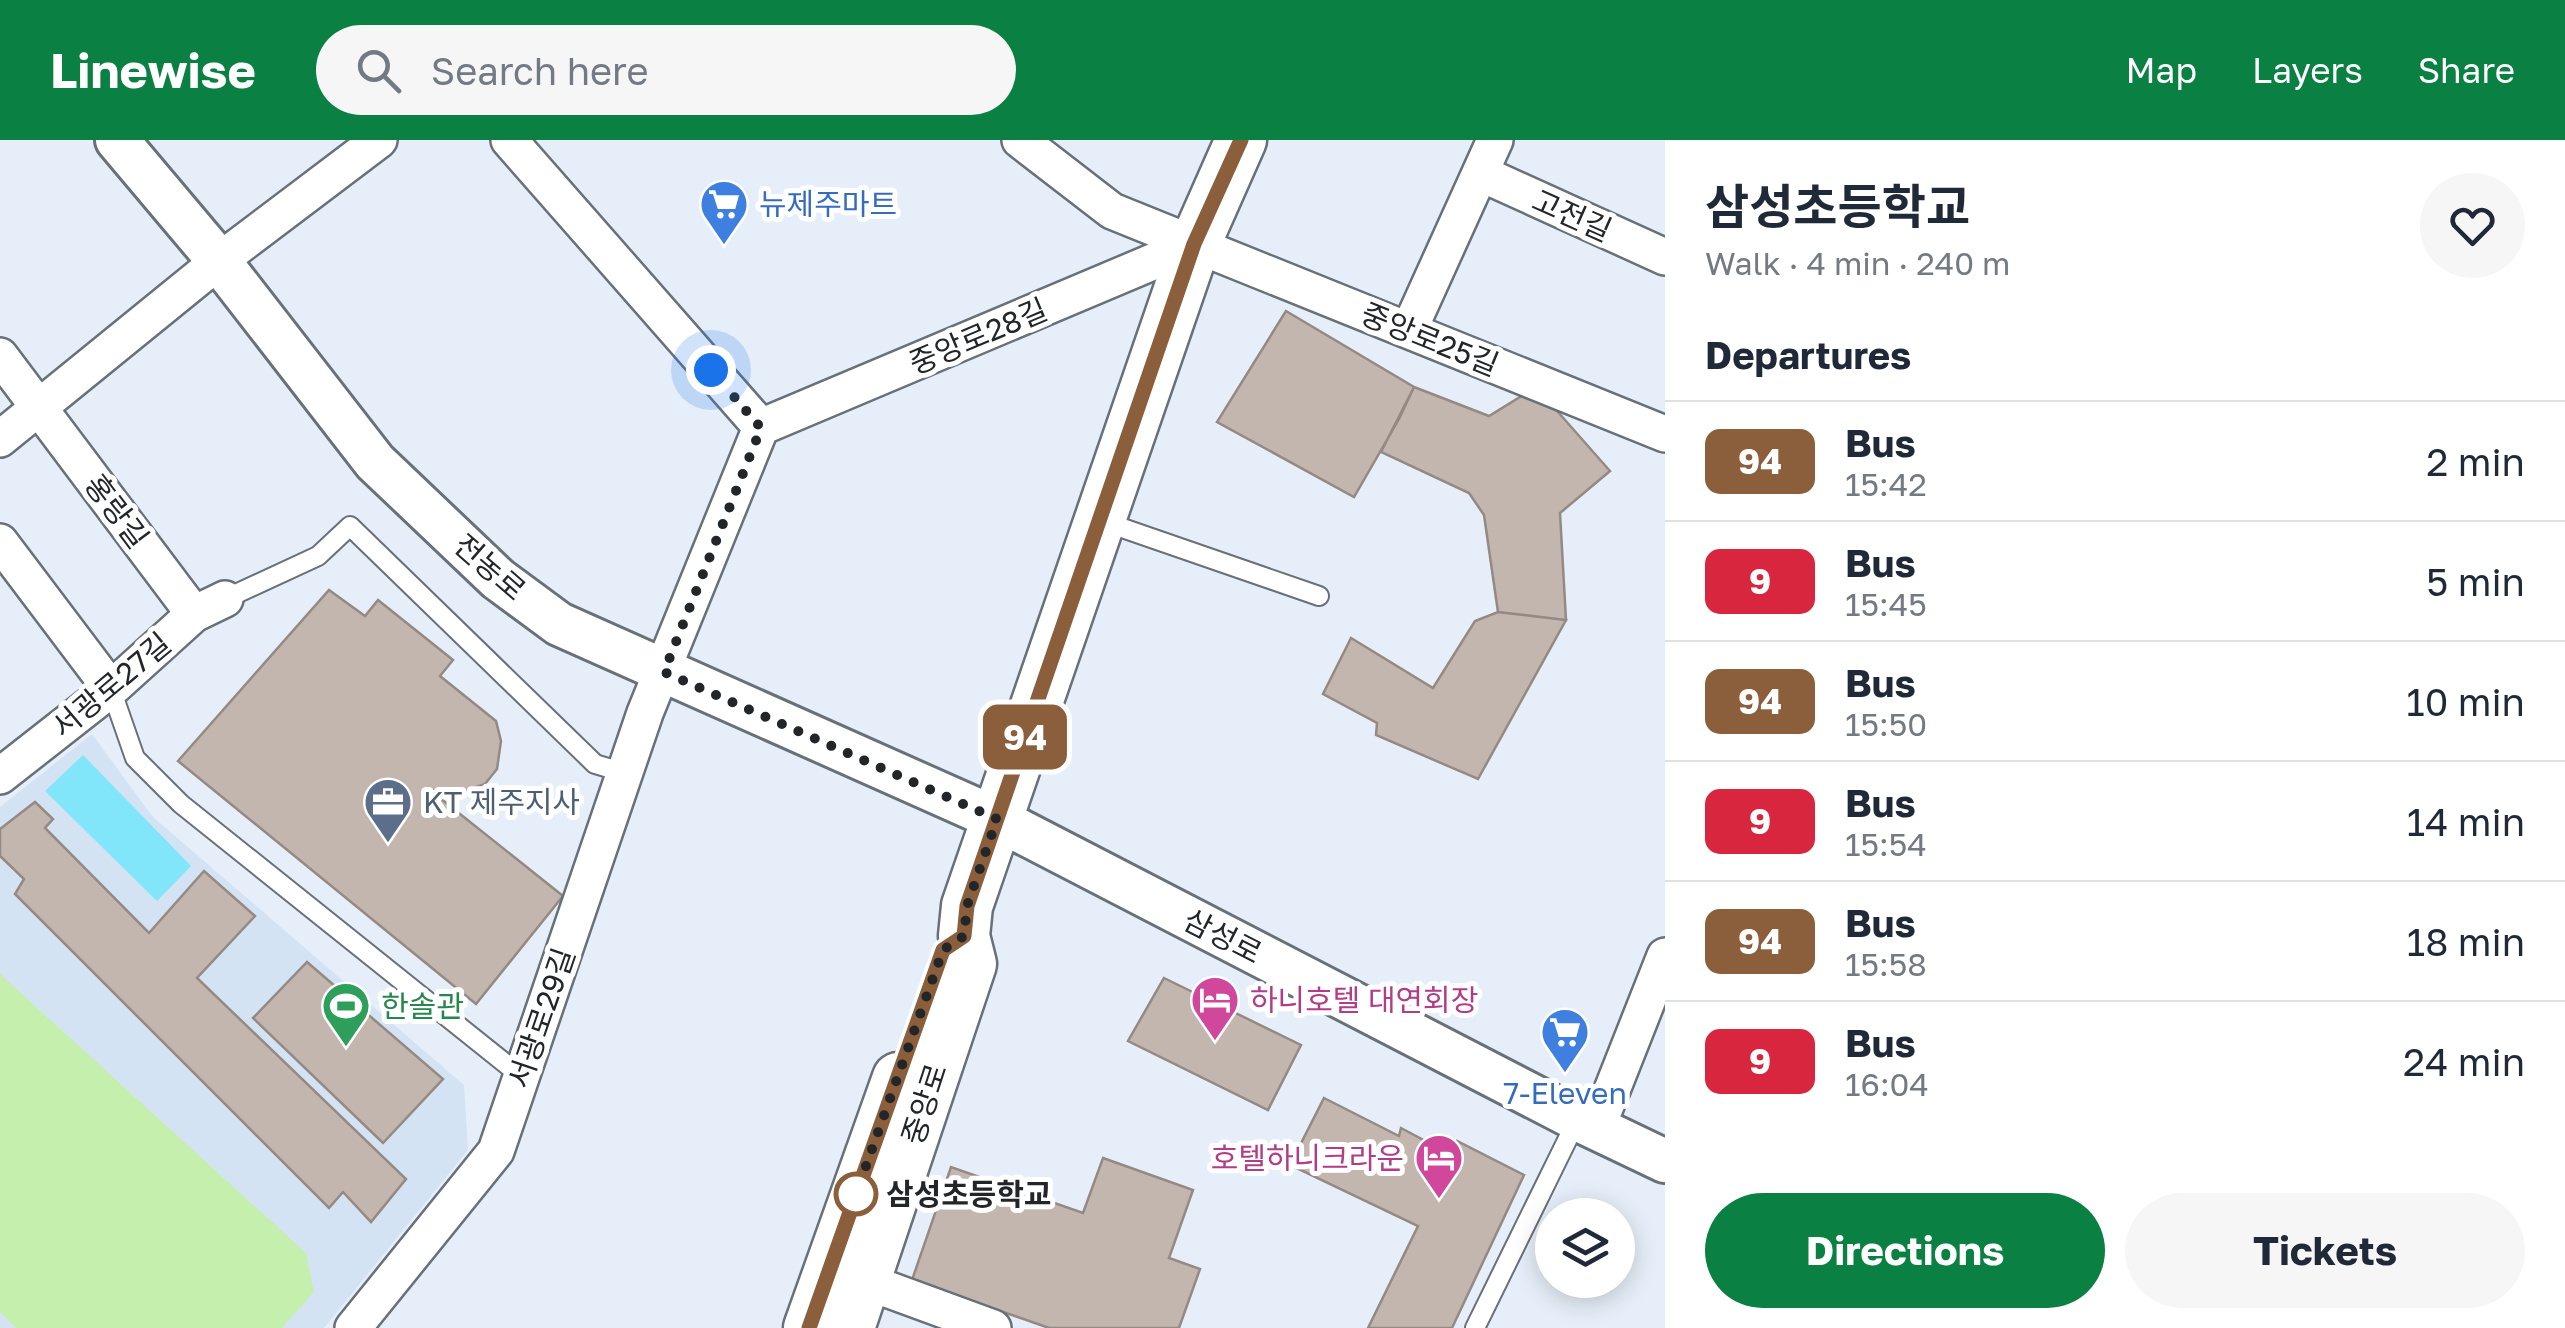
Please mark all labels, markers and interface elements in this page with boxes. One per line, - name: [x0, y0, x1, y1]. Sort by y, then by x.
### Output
- search box: [316, 25, 1016, 115]
- text: Linewise: [50, 41, 256, 99]
- icon: search: [351, 43, 406, 98]
- text: Search here: [431, 48, 649, 93]
- text: Map: [2126, 49, 2197, 91]
- text: Layers: [2252, 49, 2363, 91]
- text: Share: [2418, 49, 2515, 91]
- button: heart: [2420, 173, 2525, 278]
- text: 삼성초등학교: [1705, 177, 1970, 235]
- supermarket icon: 뉴제주마트: [698, 178, 750, 246]
- street label: 고전길: [1527, 182, 1617, 248]
- place label: 뉴제주마트: [759, 186, 897, 222]
- text: Walk · 4 min · 240 m: [1705, 244, 2010, 282]
- street label: 중앙로28길: [904, 291, 1052, 381]
- street label: 중앙로25길: [1356, 295, 1504, 383]
- text: Departures: [1705, 332, 1911, 377]
- your location: [686, 345, 736, 395]
- text: Bus: [1845, 420, 1916, 465]
- text: 2 min: [2426, 439, 2525, 484]
- text: 94: [1738, 440, 1782, 482]
- text: 15:42: [1845, 465, 1927, 503]
- street label: 홍랑길: [78, 467, 156, 555]
- street label: 전농로: [447, 526, 533, 608]
- text: Bus: [1845, 540, 1916, 585]
- text: 5 min: [2426, 559, 2525, 604]
- text: 9: [1749, 560, 1771, 602]
- text: 15:45: [1845, 585, 1927, 623]
- street label: 서광로27길: [44, 625, 178, 745]
- text: Bus: [1845, 660, 1916, 705]
- text: 10 min: [2406, 679, 2525, 724]
- text: 94: [1738, 680, 1782, 722]
- line badge: 94: [980, 704, 1070, 770]
- text: 15:50: [1845, 705, 1927, 743]
- text: 94: [1003, 716, 1047, 758]
- office icon: KT 제주지사: [362, 776, 414, 844]
- text: Bus: [1845, 780, 1916, 825]
- place label: KT 제주지사: [423, 784, 580, 820]
- text: 14 min: [2407, 799, 2525, 844]
- text: 9: [1749, 800, 1771, 842]
- text: 15:54: [1845, 825, 1927, 863]
- text: Bus: [1845, 900, 1916, 945]
- street label: 삼성로: [1178, 901, 1268, 971]
- text: 18 min: [2407, 919, 2525, 964]
- text: 94: [1738, 920, 1782, 962]
- street label: 서광로29길: [500, 943, 582, 1093]
- text: 15:58: [1845, 945, 1927, 983]
- hotel icon: 하니호텔 대연회장: [1189, 974, 1241, 1042]
- sports icon: 한솔관: [320, 980, 372, 1048]
- place label: 하니호텔 대연회장: [1250, 982, 1478, 1018]
- place label: 한솔관: [381, 988, 464, 1024]
- supermarket icon: 7-Eleven: [1539, 1006, 1591, 1074]
- text: Bus: [1845, 1020, 1916, 1065]
- text: 24 min: [2403, 1039, 2525, 1084]
- text: 9: [1749, 1040, 1771, 1082]
- street label: 중앙로: [894, 1059, 954, 1149]
- text: 16:04: [1845, 1065, 1929, 1103]
- place label: 7-Eleven: [1503, 1075, 1627, 1111]
- hotel icon: 호텔하니크라운: [1413, 1132, 1465, 1200]
- place label: 호텔하니크라운: [1211, 1140, 1404, 1176]
- marker: 삼성초등학교: [835, 1173, 877, 1215]
- place label: 삼성초등학교: [886, 1176, 1052, 1212]
- button: Directions: [1705, 1193, 2105, 1308]
- button: Tickets: [2125, 1193, 2525, 1308]
- map controls: [1535, 1198, 1635, 1298]
- button: layers: [1535, 1198, 1635, 1298]

